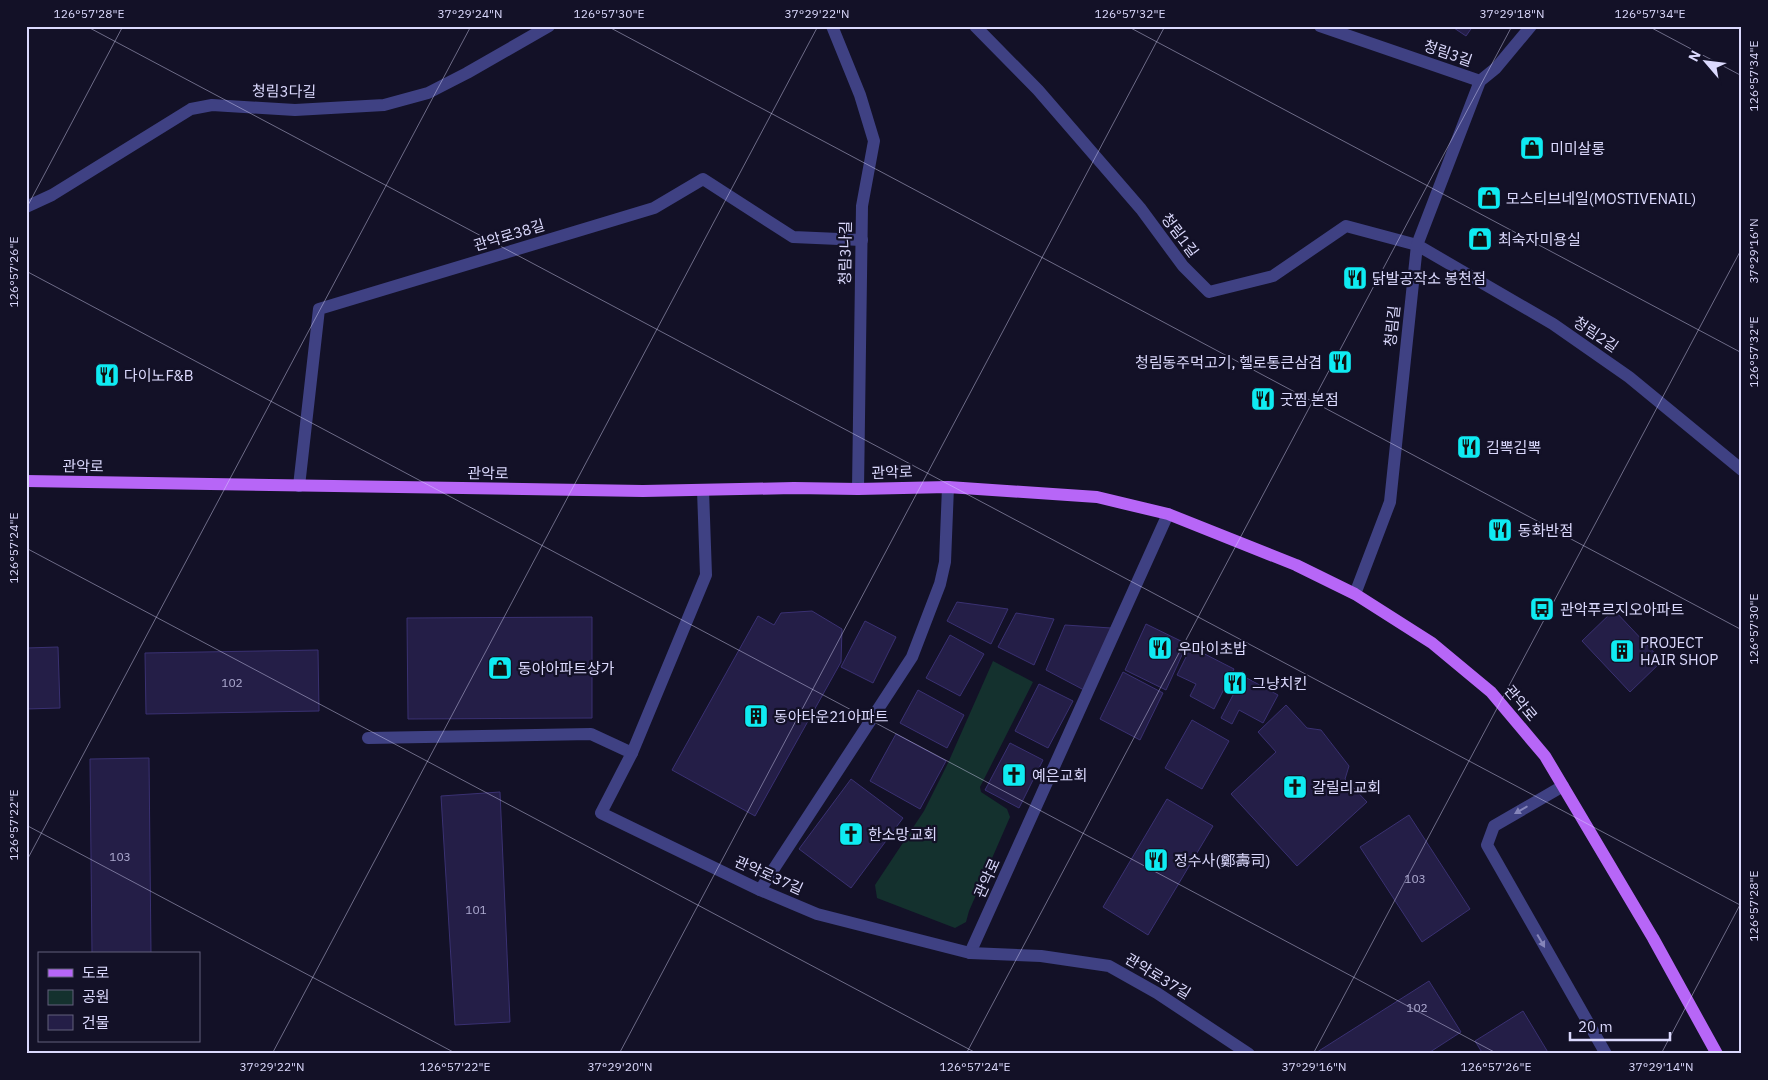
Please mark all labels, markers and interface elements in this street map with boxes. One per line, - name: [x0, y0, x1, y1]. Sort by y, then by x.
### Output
- text: 126°57'28"E: [54, 6, 124, 21]
- text: 37°29'24"N: [437, 6, 503, 21]
- text: 126°57'30"E: [574, 6, 644, 21]
- text: 37°29'22"N: [784, 6, 850, 21]
- text: 126°57'32"E: [1095, 6, 1165, 21]
- text: 37°29'18"N: [1479, 6, 1545, 21]
- text: 126°57'34"E: [1615, 6, 1685, 21]
- street label: 청림3길: [1421, 36, 1475, 70]
- north arrow: [1680, 38, 1730, 88]
- text: 126°57'34"E: [1746, 41, 1761, 111]
- text: N: [1684, 47, 1705, 65]
- street label: 청림3다길: [252, 81, 316, 101]
- shop icon: 미미살롱: [1519, 135, 1545, 161]
- place label: 미미살롱: [1550, 139, 1605, 158]
- shop icon: 모스티브네일(MOSTIVENAIL): [1476, 185, 1502, 211]
- place label: 모스티브네일(MOSTIVENAIL): [1506, 189, 1696, 208]
- street label: 청림1길: [1157, 209, 1203, 261]
- street label: 관악로38길: [471, 215, 547, 255]
- text: 37°29'16"N: [1746, 218, 1761, 284]
- street label: 청림3나길: [835, 221, 855, 285]
- shop icon: 최숙자미용실: [1467, 226, 1493, 252]
- place label: 최숙자미용실: [1498, 230, 1581, 249]
- text: 126°57'26"E: [6, 237, 21, 307]
- restaurant icon: 닭발공작소 봉천점: [1342, 265, 1368, 291]
- place label: 닭발공작소 봉천점: [1372, 269, 1486, 288]
- street label: 청림길: [1380, 304, 1404, 348]
- street label: 청림2길: [1570, 312, 1622, 356]
- text: 126°57'32"E: [1746, 317, 1761, 387]
- restaurant icon: 청림동주먹고기, 헬로통큰삼겹: [1327, 349, 1353, 375]
- place label: 청림동주먹고기, 헬로통큰삼겹: [1135, 353, 1322, 372]
- restaurant icon: 다이노F&B: [94, 362, 120, 388]
- place label: 다이노F&B: [124, 366, 194, 385]
- restaurant icon: 굿찜 본점: [1250, 386, 1276, 412]
- place label: 굿찜 본점: [1280, 390, 1339, 409]
- restaurant icon: 김뽁김뽁: [1456, 434, 1482, 460]
- place label: 김뽁김뽁: [1486, 438, 1541, 457]
- street label: 관악로: [62, 456, 104, 476]
- street label: 관악로: [871, 462, 913, 482]
- street label: 관악로: [467, 463, 509, 483]
- text: 126°57'24"E: [6, 513, 21, 583]
- restaurant icon: 동화반점: [1487, 517, 1513, 543]
- place label: 동화반점: [1518, 521, 1573, 540]
- text: 126°57'30"E: [1746, 594, 1761, 664]
- bus stop icon: 관악푸르지오아파트: [1529, 596, 1555, 622]
- place label: 관악푸르지오아파트: [1560, 600, 1684, 619]
- place label: PROJECT HAIR SHOP: [1640, 633, 1718, 669]
- restaurant icon: 우마이초밥: [1147, 635, 1173, 661]
- building icon: PROJECT HAIR SHOP: [1609, 638, 1635, 664]
- place label: 우마이초밥: [1178, 639, 1247, 658]
- shop icon: 동아아파트상가: [487, 655, 513, 681]
- place label: 동아아파트상가: [518, 659, 615, 678]
- restaurant icon: 그냥치킨: [1222, 670, 1248, 696]
- place label: 그냥치킨: [1252, 674, 1307, 693]
- house number: 102: [221, 675, 243, 690]
- street label: 관악로: [1500, 681, 1542, 725]
- building icon: 동아타운21아파트: [743, 703, 769, 729]
- place label: 동아타운21아파트: [774, 707, 889, 726]
- church icon: 예은교회: [1001, 762, 1027, 788]
- place label: 예은교회: [1032, 766, 1087, 785]
- church icon: 갈릴리교회: [1282, 774, 1308, 800]
- place label: 갈릴리교회: [1312, 778, 1381, 797]
- text: 126°57'22"E: [6, 790, 21, 860]
- one-way arrow: [1515, 806, 1528, 815]
- church icon: 한소망교회: [838, 821, 864, 847]
- place label: 한소망교회: [868, 825, 937, 844]
- restaurant icon: 정수사(鄭壽司): [1143, 847, 1169, 873]
- house number: 103: [109, 849, 131, 864]
- street label: 관악로37길: [732, 851, 806, 899]
- place label: 정수사(鄭壽司): [1174, 851, 1270, 870]
- street label: 관악로: [970, 855, 1004, 901]
- house number: 103: [1404, 871, 1426, 886]
- text: 126°57'28"E: [1746, 871, 1761, 941]
- house number: 101: [465, 902, 487, 917]
- one-way arrow: [1537, 934, 1546, 947]
- street label: 관악로37길: [1122, 949, 1194, 1003]
- legend: [38, 952, 200, 1042]
- text: 도로: [82, 963, 110, 982]
- text: 공원: [82, 987, 110, 1006]
- house number: 102: [1406, 1000, 1428, 1015]
- scale bar: [1570, 1010, 1670, 1042]
- text: 건물: [82, 1013, 110, 1032]
- text: 20 m: [1578, 1017, 1613, 1036]
- text: 37°29'22"N: [239, 1059, 305, 1074]
- text: 126°57'22"E: [420, 1059, 490, 1074]
- text: 37°29'20"N: [587, 1059, 653, 1074]
- text: 126°57'24"E: [940, 1059, 1010, 1074]
- text: 37°29'16"N: [1281, 1059, 1347, 1074]
- text: 126°57'26"E: [1461, 1059, 1531, 1074]
- text: 37°29'14"N: [1628, 1059, 1694, 1074]

